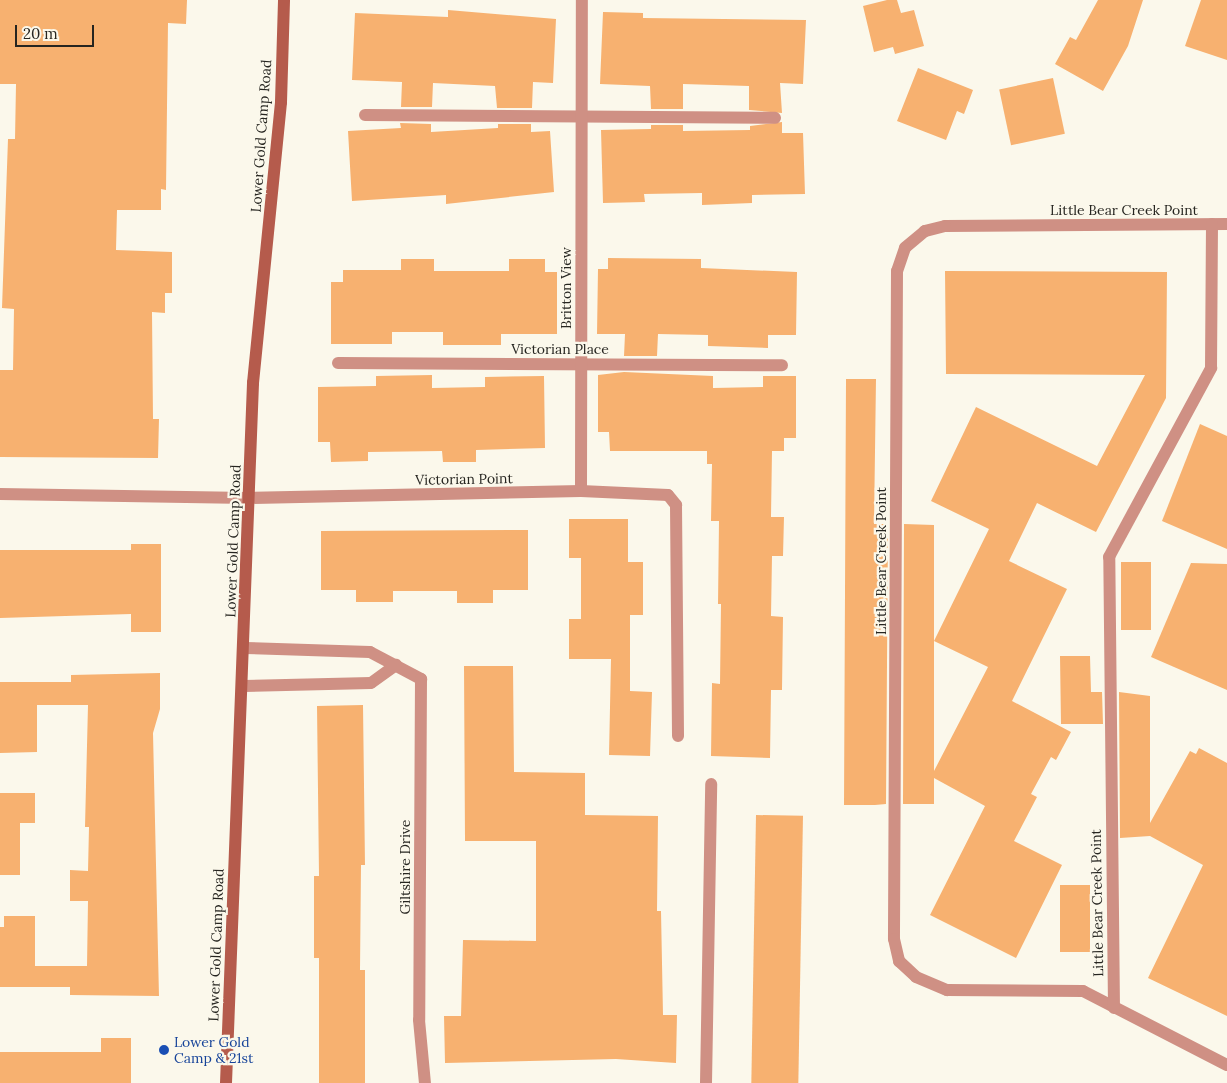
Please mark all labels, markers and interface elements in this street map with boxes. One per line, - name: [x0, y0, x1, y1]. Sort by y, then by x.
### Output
- scale bar: [18, 15, 96, 47]
- text: 20 m: [23, 24, 58, 43]
- street label: Lower Gold Camp Road: [247, 59, 275, 213]
- street label: Little Bear Creek Point: [1050, 202, 1198, 218]
- street label: Britton View: [558, 247, 574, 329]
- street label: Victorian Place: [511, 341, 609, 357]
- street label: Lower Gold Camp Road: [222, 464, 244, 618]
- street label: Victorian Point: [415, 470, 513, 488]
- street label: Little Bear Creek Point: [873, 487, 889, 635]
- street label: Giltshire Drive: [397, 820, 413, 914]
- street label: Little Bear Creek Point: [1087, 829, 1107, 977]
- street label: Lower Gold Camp Road: [205, 868, 227, 1022]
- place label: Lower Gold Camp & 21st: [174, 1034, 253, 1066]
- marker: Lower Gold Camp & 21st: [158, 1044, 170, 1056]

